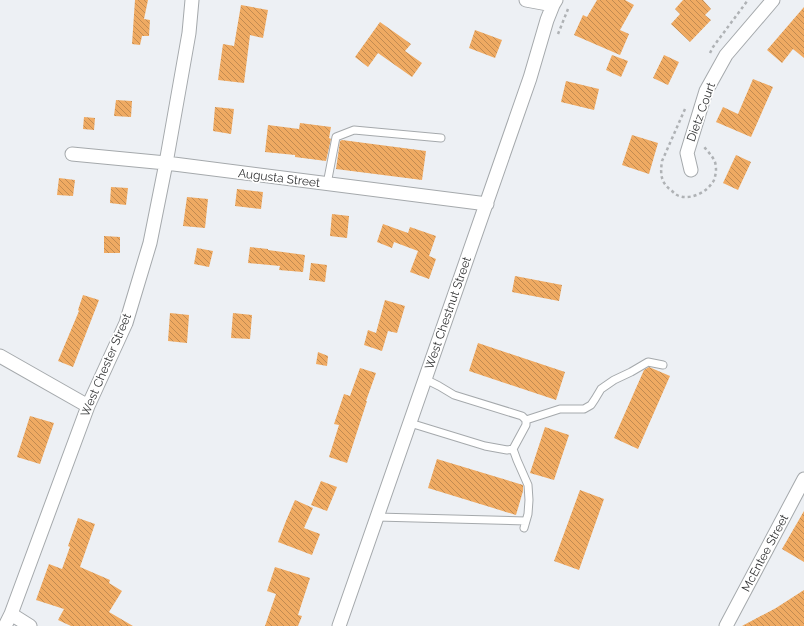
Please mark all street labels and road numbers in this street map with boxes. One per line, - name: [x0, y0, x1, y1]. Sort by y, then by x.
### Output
- street label: Dietz Court: [684, 81, 718, 143]
- street label: Augusta Street: [237, 166, 321, 190]
- street label: West Chestnut Street: [422, 255, 474, 371]
- street label: West Chester Street: [78, 311, 134, 419]
- street label: McEntee Street: [739, 512, 791, 594]

